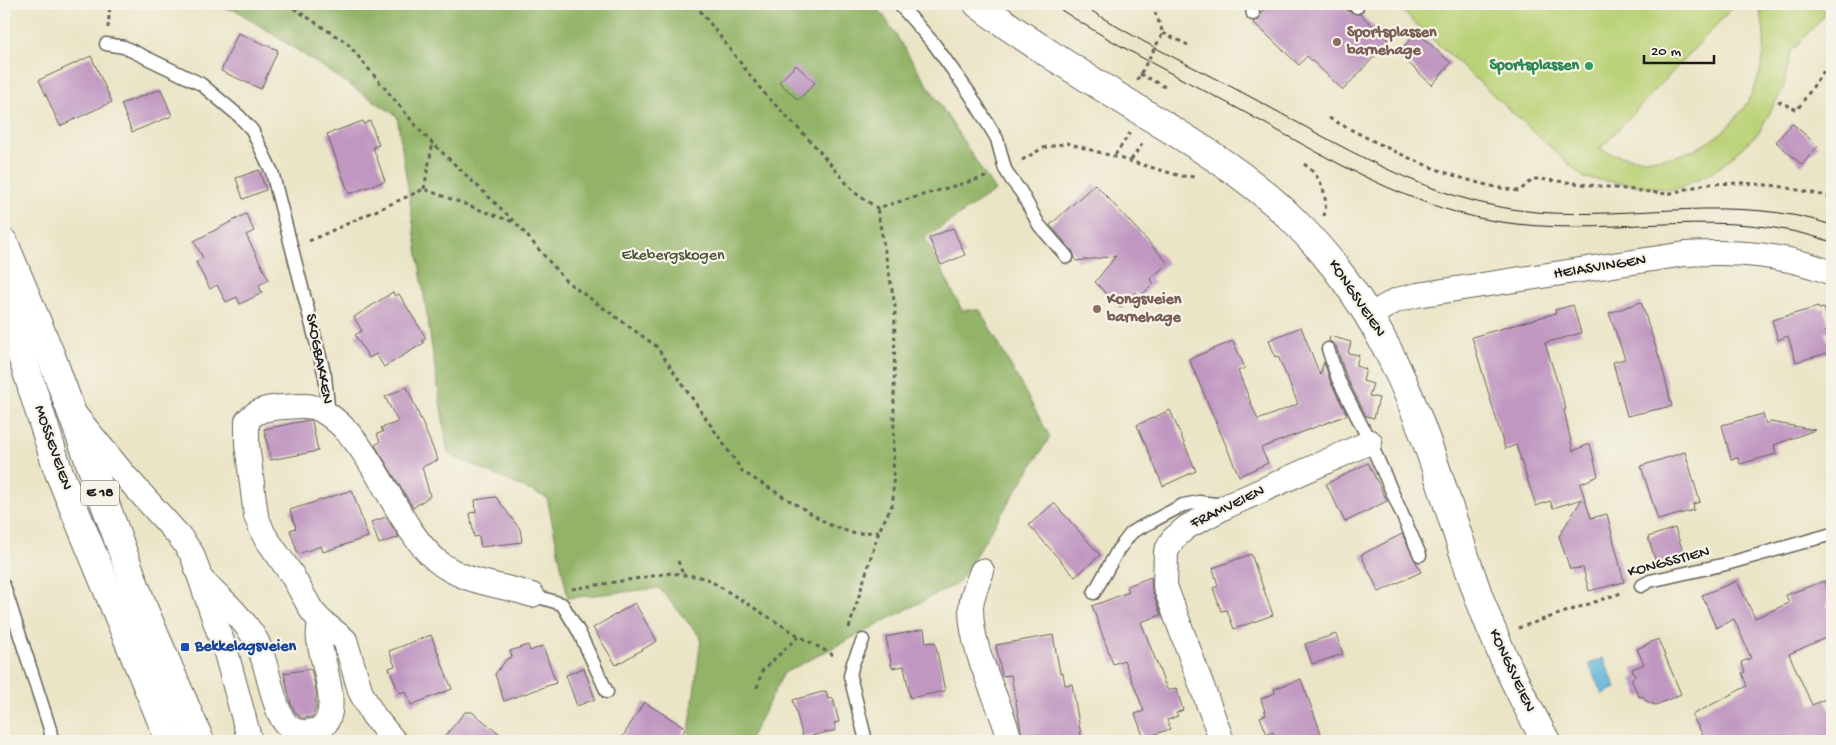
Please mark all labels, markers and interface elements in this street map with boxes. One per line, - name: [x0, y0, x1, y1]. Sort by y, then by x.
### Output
- place label: Sportsplassen barnehage: [1346, 24, 1437, 61]
- scale bar: [1644, 32, 1714, 64]
- marker: Sportsplassen barnehage: [1331, 36, 1343, 48]
- text: 20 m: [1651, 43, 1681, 61]
- place label: Sportsplassen: [1489, 57, 1579, 76]
- marker: Sportsplassen: [1583, 60, 1595, 72]
- park label: Ekebergskogen: [621, 247, 725, 266]
- street label: HEIASVINGEN: [1552, 251, 1648, 285]
- street label: KONGSVEIEN: [1323, 257, 1389, 341]
- place label: Kongsveien barnehage: [1106, 291, 1182, 328]
- marker: Kongsveien barnehage: [1091, 303, 1103, 315]
- street label: SKOGBAKKEN: [300, 312, 336, 406]
- street label: MOSSEVEIEN: [29, 403, 75, 493]
- road number: E 18: [81, 480, 119, 506]
- street label: FRAMVEIEN: [1187, 482, 1268, 535]
- street label: KONGSSTIEN: [1626, 543, 1712, 583]
- street label: KONGSVEIEN: [1483, 626, 1539, 716]
- place label: Bekkelagsveien: [194, 638, 296, 657]
- marker: Bekkelagsveien: [179, 641, 191, 653]

